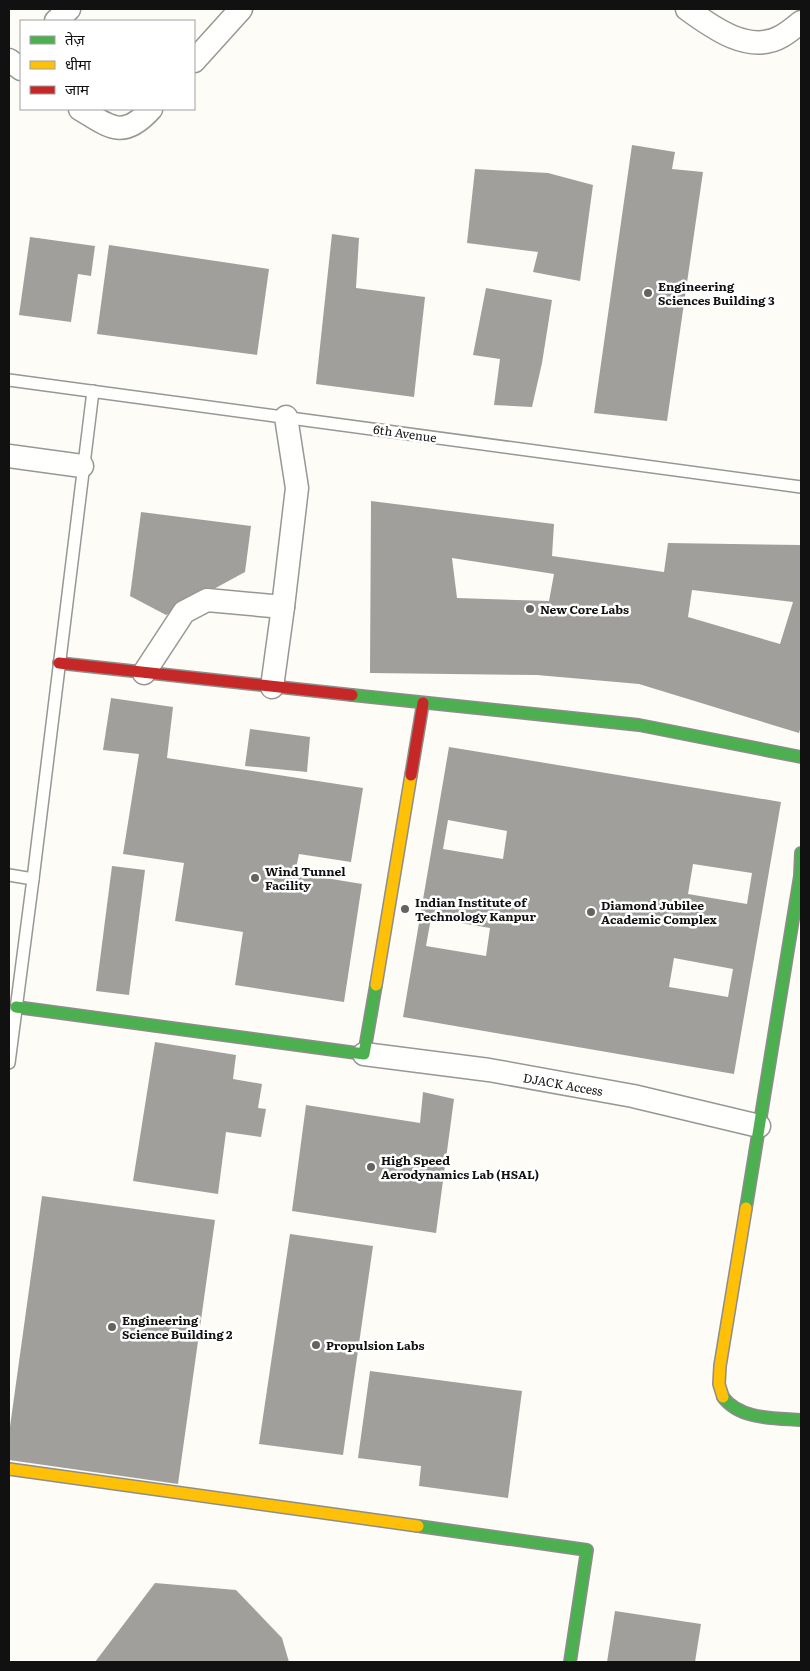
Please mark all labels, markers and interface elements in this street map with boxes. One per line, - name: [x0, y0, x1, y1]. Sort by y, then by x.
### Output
- legend: [20, 20, 195, 110]
- text: तेज़: [65, 27, 86, 50]
- text: धीमा: [65, 52, 92, 75]
- text: जाम: [65, 77, 90, 100]
- place label: Engineering Sciences Building 3: [658, 277, 775, 309]
- marker: Engineering Sciences Building 3: [642, 287, 654, 299]
- street label: 6th Avenue: [372, 420, 438, 446]
- place label: New Core Labs: [540, 600, 629, 618]
- marker: New Core Labs: [524, 603, 536, 615]
- place label: Wind Tunnel Facility: [265, 862, 346, 894]
- marker: Wind Tunnel Facility: [249, 872, 261, 884]
- place label: Indian Institute of Technology Kanpur: [415, 893, 536, 925]
- place label: Diamond Jubilee Academic Complex: [601, 896, 718, 928]
- marker: Indian Institute of Technology Kanpur: [399, 903, 411, 915]
- marker: Diamond Jubilee Academic Complex: [585, 906, 597, 918]
- street label: DJACK Access: [522, 1068, 605, 1100]
- place label: High Speed Aerodynamics Lab (HSAL): [381, 1151, 539, 1183]
- marker: High Speed Aerodynamics Lab (HSAL): [365, 1161, 377, 1173]
- place label: Engineering Science Building 2: [122, 1311, 233, 1343]
- marker: Engineering Science Building 2: [106, 1321, 118, 1333]
- place label: Propulsion Labs: [326, 1336, 424, 1354]
- marker: Propulsion Labs: [310, 1339, 322, 1351]

